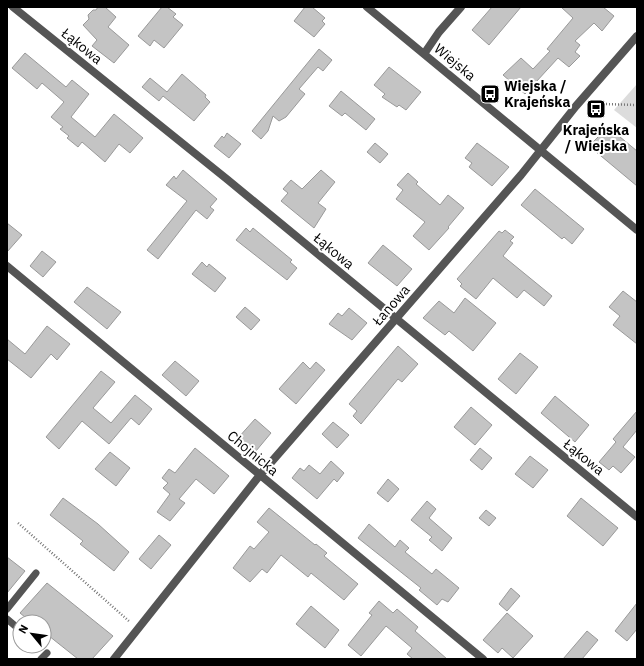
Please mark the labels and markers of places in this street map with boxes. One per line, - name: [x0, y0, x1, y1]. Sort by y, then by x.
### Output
- place label: Wiejska / Krajeńska: [504, 77, 570, 111]
- bus stop icon: Wiejska / Krajeńska: [479, 83, 501, 105]
- bus stop icon: Krajeńska / Wiejska: [585, 98, 607, 120]
- place label: Krajeńska / Wiejska: [563, 121, 629, 155]

